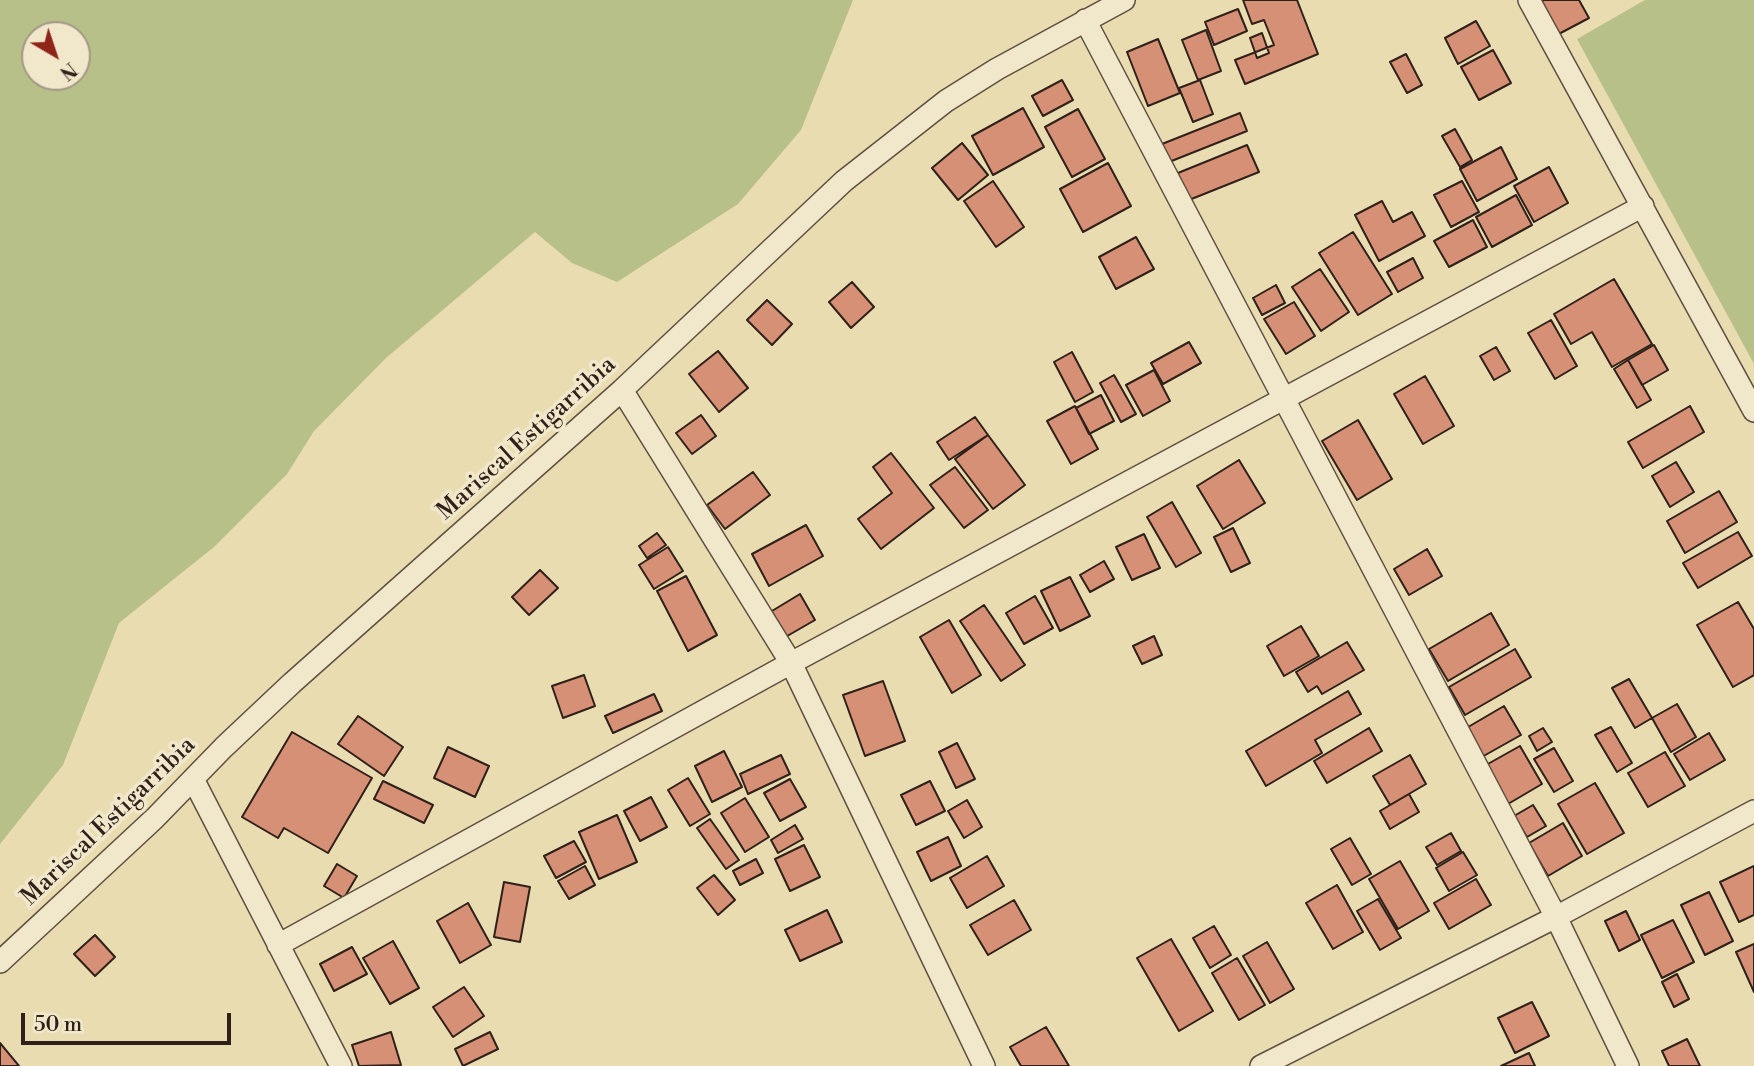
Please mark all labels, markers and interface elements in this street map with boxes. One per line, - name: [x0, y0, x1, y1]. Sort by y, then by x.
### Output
- north arrow: [21, 21, 91, 91]
- text: N: [55, 57, 81, 85]
- street label: Mariscal Estigarribia: [432, 351, 622, 527]
- street label: Mariscal Estigarribia: [16, 732, 202, 912]
- scale bar: [24, 1000, 234, 1044]
- text: 50 m: [34, 1012, 82, 1038]

